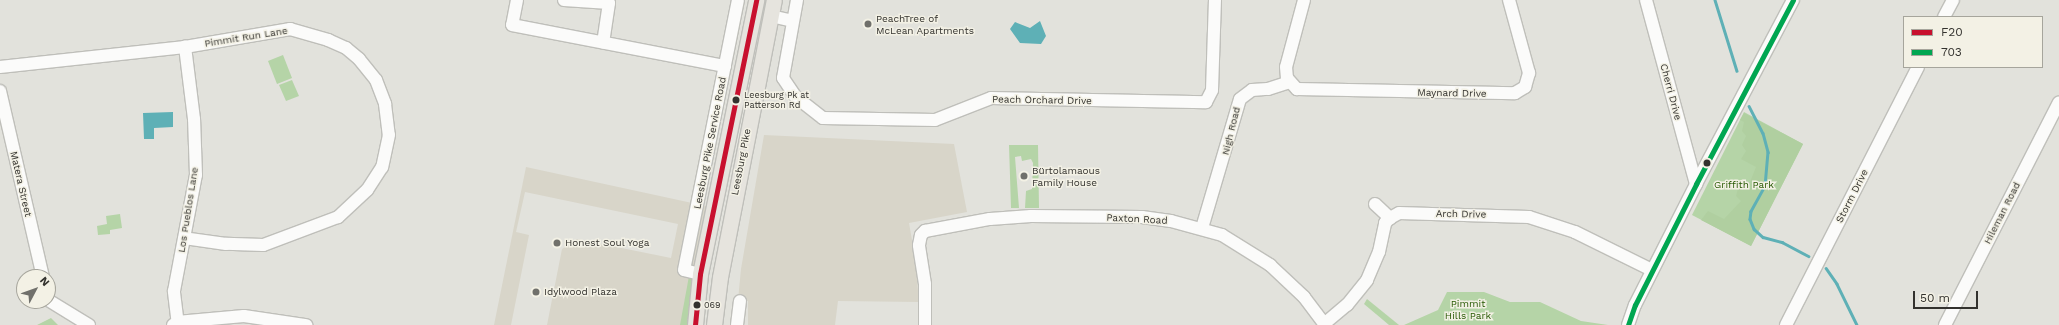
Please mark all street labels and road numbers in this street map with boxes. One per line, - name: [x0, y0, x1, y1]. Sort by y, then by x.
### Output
- street label: Pimmit Run Lane: [204, 25, 288, 49]
- street label: Cherri Drive: [1658, 62, 1684, 122]
- street label: Leesburg Pike Service Road: [691, 76, 729, 210]
- street label: Maynard Drive: [1417, 86, 1487, 100]
- street label: Peach Orchard Drive: [992, 93, 1092, 107]
- street label: Nigh Road: [1219, 106, 1243, 156]
- street label: Leesburg Pike: [729, 128, 753, 196]
- street label: Matera Street: [8, 150, 34, 218]
- street label: Los Pueblos Lane: [175, 167, 201, 253]
- street label: Storm Drive: [1833, 167, 1871, 225]
- street label: Hileman Road: [1981, 180, 2023, 246]
- street label: Arch Drive: [1436, 208, 1486, 220]
- street label: Paxton Road: [1106, 211, 1168, 227]

